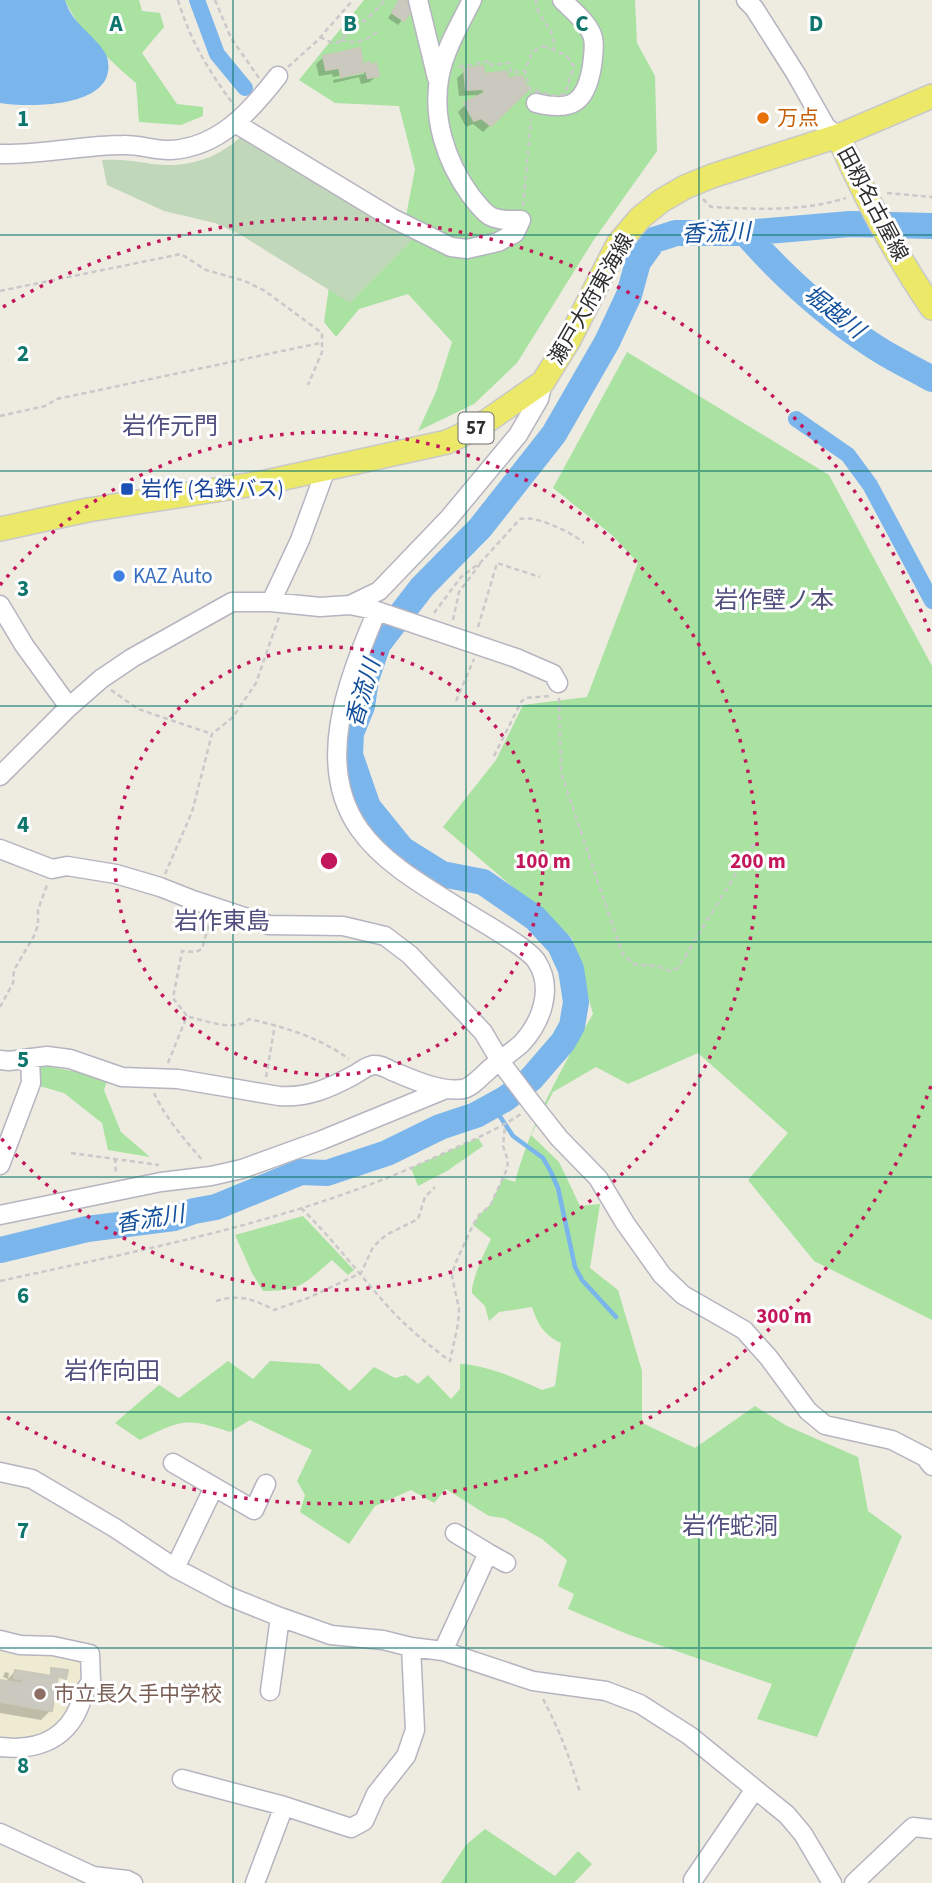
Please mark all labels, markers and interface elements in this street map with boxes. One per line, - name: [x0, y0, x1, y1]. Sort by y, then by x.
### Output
- text: A: [108, 7, 123, 40]
- text: B: [343, 7, 357, 40]
- text: C: [575, 7, 589, 40]
- text: D: [809, 7, 823, 40]
- text: 1: [17, 102, 29, 135]
- place label: 万点: [777, 103, 819, 133]
- marker: 万点: [755, 110, 771, 126]
- street label: 田籾名古屋線: [830, 141, 916, 267]
- water label: 香流川: [681, 215, 754, 251]
- street label: 瀬戸大府東海線: [541, 228, 641, 370]
- water label: 堀越川: [797, 278, 874, 348]
- text: 2: [17, 337, 29, 370]
- district label: 岩作元門: [122, 409, 218, 444]
- road number: 57: [458, 412, 494, 444]
- place label: 岩作 (名鉄バス): [141, 474, 284, 504]
- marker: 岩作 (名鉄バス): [119, 481, 135, 497]
- place label: KAZ Auto: [133, 561, 213, 591]
- marker: KAZ Auto: [111, 568, 127, 584]
- text: 3: [17, 572, 29, 605]
- district label: 岩作壁ノ本: [714, 583, 834, 618]
- water label: 香流川: [338, 652, 389, 731]
- text: 4: [17, 808, 29, 841]
- text: 100 m: [515, 846, 571, 876]
- text: 200 m: [730, 846, 786, 876]
- centre of rings: [317, 849, 341, 873]
- district label: 岩作東島: [174, 904, 270, 939]
- text: 5: [17, 1043, 29, 1076]
- water label: 香流川: [113, 1197, 190, 1241]
- text: 6: [17, 1279, 29, 1312]
- text: 300 m: [756, 1301, 812, 1331]
- district label: 岩作向田: [64, 1354, 160, 1389]
- district label: 岩作蛇洞: [682, 1509, 778, 1544]
- text: 7: [17, 1514, 29, 1547]
- place label: 市立長久手中学校: [54, 1679, 222, 1709]
- marker: 市立長久手中学校: [32, 1686, 48, 1702]
- text: 8: [17, 1749, 29, 1782]

